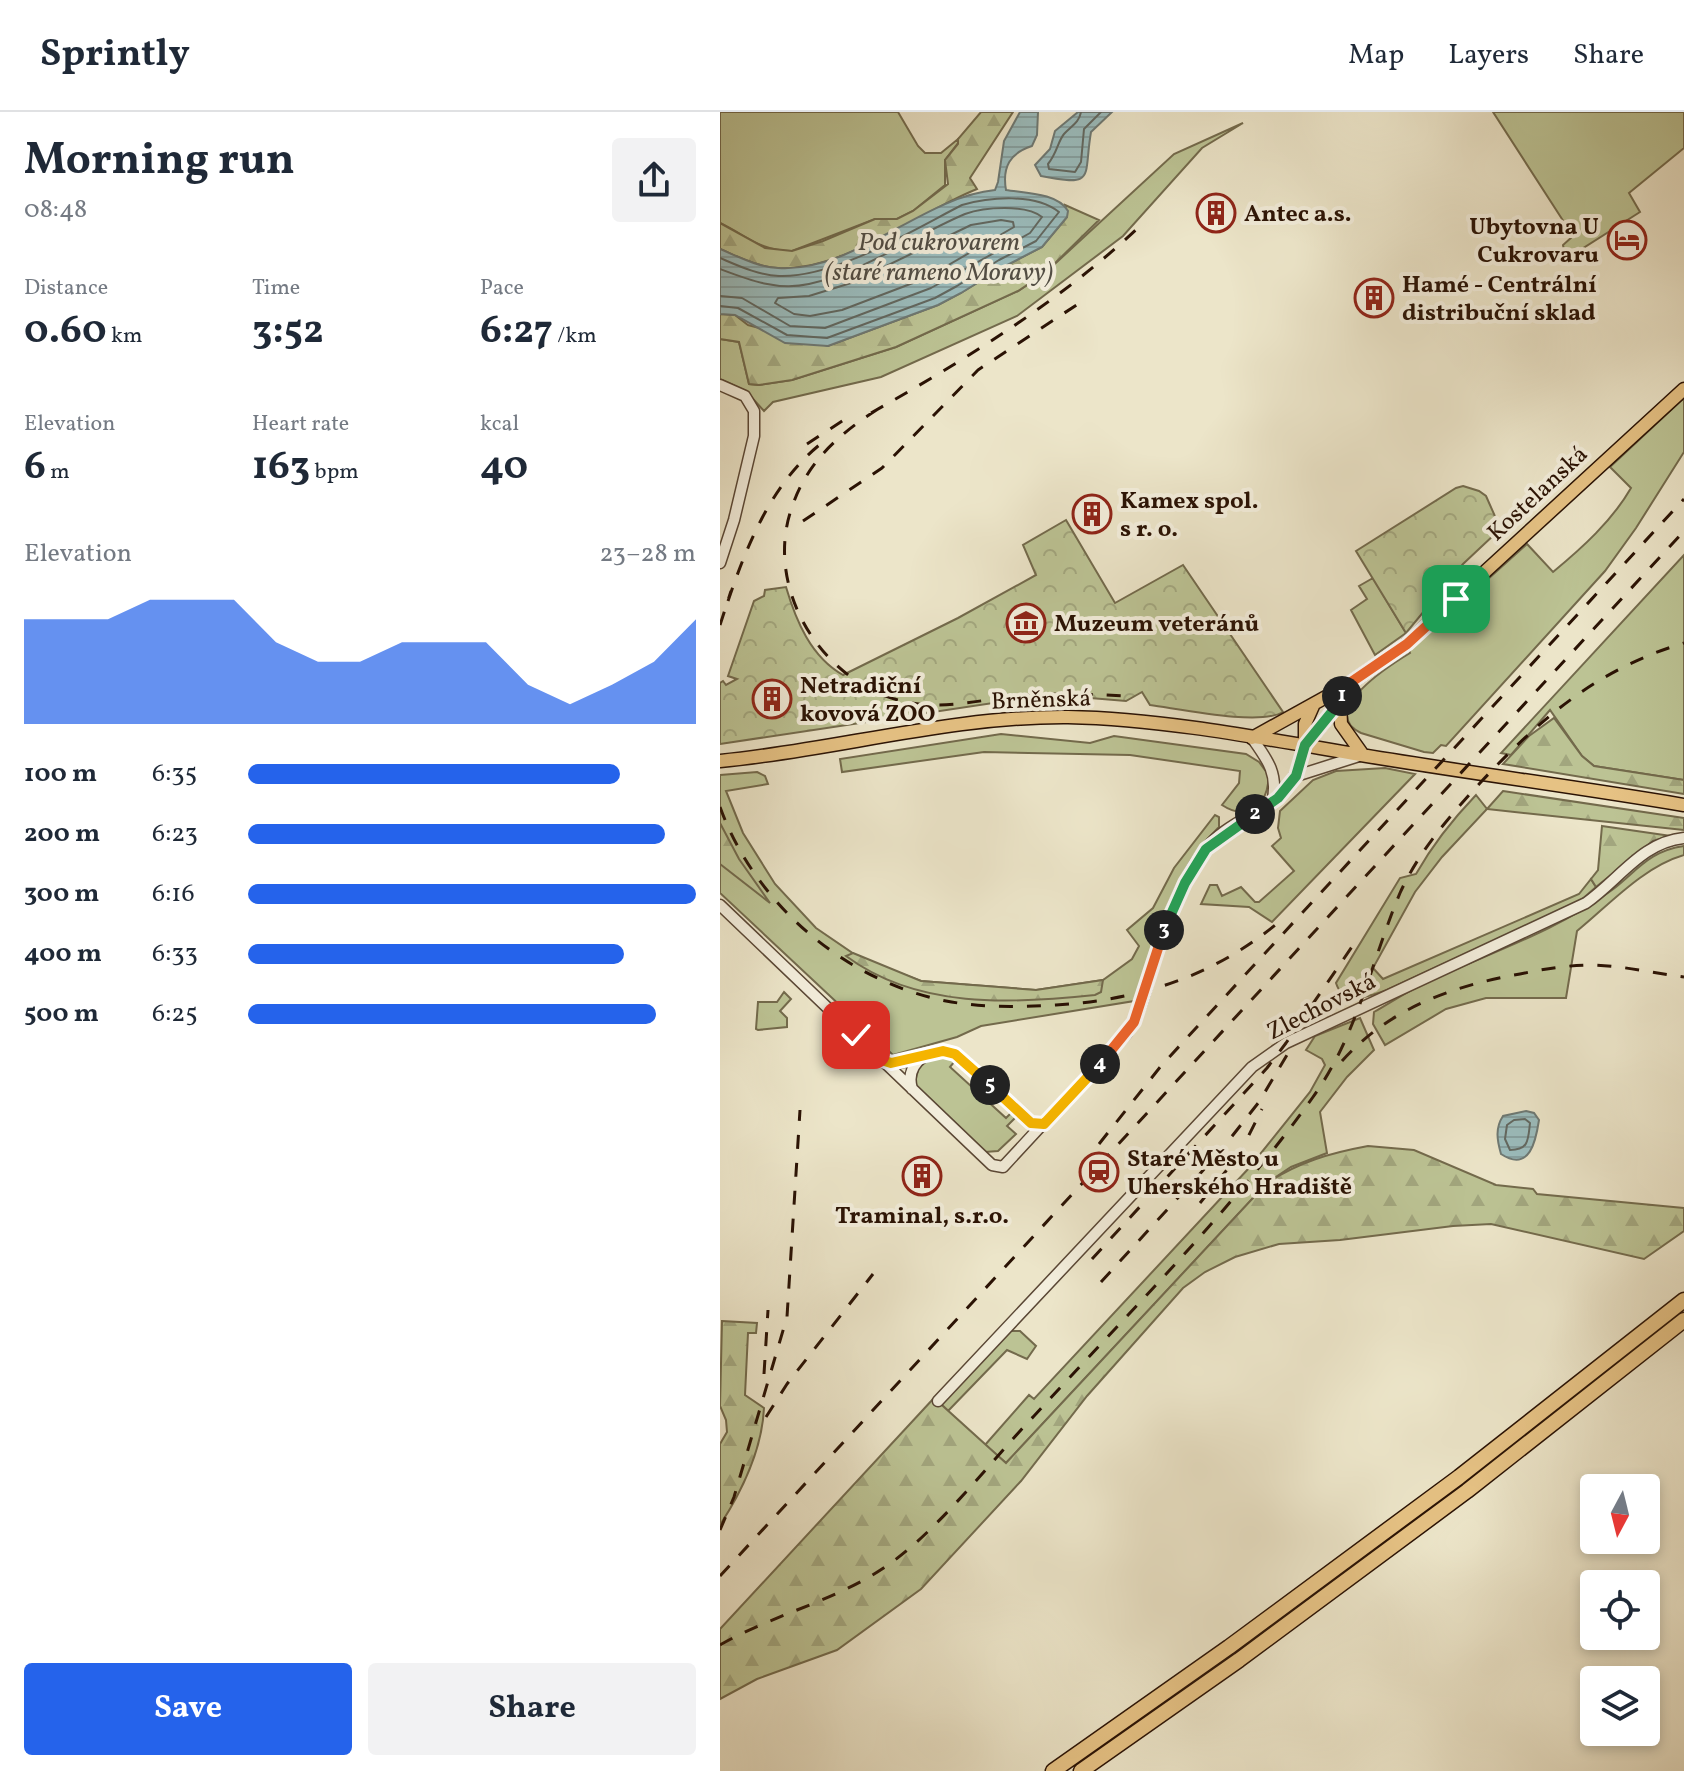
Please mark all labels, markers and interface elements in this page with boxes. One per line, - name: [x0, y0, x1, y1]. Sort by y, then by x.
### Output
- text: Sprintly: [40, 29, 190, 82]
- text: Map: [1348, 36, 1404, 75]
- text: Layers: [1448, 36, 1529, 75]
- text: Share: [1573, 36, 1644, 75]
- text: Morning run: [24, 131, 295, 192]
- button: share: [612, 138, 696, 222]
- text: 08:48: [24, 192, 87, 228]
- building icon: Antec a.s.: [1195, 192, 1237, 234]
- place label: Antec a.s.: [1244, 198, 1352, 232]
- place label: Ubytovna U Cukrovaru: [1469, 211, 1599, 273]
- hotel icon: Ubytovna U Cukrovaru: [1606, 219, 1648, 261]
- water label: Pod cukrovarem (staré rameno Moravy): [825, 225, 1053, 291]
- place label: Hamé - Centrální distribuční sklad: [1402, 269, 1597, 331]
- text: Distance: [24, 273, 108, 304]
- text: Time: [252, 273, 300, 304]
- text: Pace: [480, 273, 524, 304]
- building icon: Hamé - Centrální distribuční sklad: [1353, 277, 1395, 319]
- text: 0.60: [24, 304, 107, 360]
- text: 3:52: [252, 304, 324, 360]
- text: 6:27: [480, 304, 553, 360]
- text: km: [107, 321, 142, 352]
- text: /km: [553, 321, 597, 352]
- text: Elevation: [24, 409, 115, 440]
- text: Heart rate: [252, 409, 349, 440]
- text: kcal: [480, 409, 519, 440]
- street label: Kostelanská: [1480, 439, 1596, 550]
- text: 6: [24, 440, 46, 496]
- text: 163: [252, 440, 310, 496]
- text: 40: [480, 440, 528, 496]
- text: m: [46, 457, 70, 488]
- text: bpm: [310, 457, 359, 488]
- place label: Kamex spol. s r. o.: [1120, 485, 1259, 547]
- building icon: Kamex spol. s r. o.: [1071, 493, 1113, 535]
- text: Elevation: [24, 536, 132, 572]
- text: 23–28 m: [599, 536, 696, 572]
- pin: [1422, 565, 1490, 633]
- icon: arrive: [1434, 577, 1478, 621]
- museum icon: Muzeum veteránů: [1005, 602, 1047, 644]
- place label: Muzeum veteránů: [1054, 608, 1260, 642]
- place label: Netradiční kovová ZOO: [800, 670, 935, 732]
- pin: 1: [1322, 676, 1362, 716]
- building icon: Netradiční kovová ZOO: [751, 678, 793, 720]
- text: 1: [1338, 680, 1346, 711]
- street label: Brněnská: [990, 682, 1092, 720]
- text: 100 m: [24, 756, 97, 792]
- text: 6:35: [152, 756, 197, 792]
- pin: 2: [1235, 794, 1275, 834]
- text: 2: [1249, 798, 1261, 829]
- text: 200 m: [24, 816, 100, 852]
- text: 6:23: [152, 816, 198, 852]
- text: 300 m: [24, 876, 100, 912]
- text: 6:16: [152, 876, 195, 912]
- pin: 3: [1144, 910, 1184, 950]
- text: 3: [1158, 914, 1170, 945]
- text: 400 m: [24, 936, 102, 972]
- text: 6:33: [152, 936, 198, 972]
- street label: Zlechovská: [1261, 966, 1382, 1050]
- text: 500 m: [24, 996, 99, 1032]
- text: 6:25: [152, 996, 198, 1032]
- pin: [822, 1001, 890, 1069]
- icon: check: [834, 1013, 878, 1057]
- pin: 4: [1080, 1044, 1120, 1084]
- text: 4: [1093, 1048, 1107, 1079]
- pin: 5: [970, 1065, 1010, 1105]
- text: 5: [985, 1069, 995, 1100]
- place label: Staré Město u Uherského Hradiště: [1127, 1143, 1352, 1205]
- station icon: Staré Město u Uherského Hradiště: [1078, 1151, 1120, 1193]
- building icon: Traminal, s.r.o.: [901, 1155, 943, 1197]
- place label: Traminal, s.r.o.: [835, 1200, 1009, 1234]
- north arrow: [1580, 1474, 1660, 1554]
- map controls: [1580, 1474, 1660, 1746]
- button: locate: [1580, 1570, 1660, 1650]
- button: Save: [24, 1663, 352, 1755]
- button: Share: [368, 1663, 696, 1755]
- button: layers: [1580, 1666, 1660, 1746]

